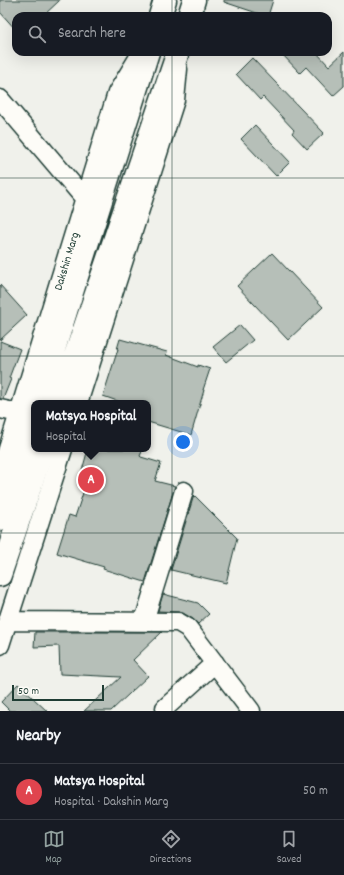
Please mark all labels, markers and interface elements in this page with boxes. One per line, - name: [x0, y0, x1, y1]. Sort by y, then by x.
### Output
- search box: [12, 12, 332, 56]
- icon: search: [26, 23, 48, 45]
- text: Search here: [58, 23, 126, 45]
- street label: Dakshin Marg: [51, 230, 84, 293]
- popup: [31, 400, 151, 452]
- text: Matsya Hospital: [46, 406, 136, 428]
- text: Hospital: [46, 428, 86, 447]
- your location: [173, 432, 193, 452]
- pin: A: [78, 465, 104, 495]
- scale bar: [12, 683, 104, 702]
- text: 50 m: [18, 684, 39, 700]
- text: Nearby: [16, 725, 60, 749]
- text: Matsya Hospital: [54, 771, 145, 793]
- text: A: [25, 782, 33, 801]
- text: 50 m: [303, 782, 328, 801]
- text: Hospital · Dakshin Marg: [54, 793, 168, 812]
- tab: Map: [43, 828, 65, 868]
- tab: Directions: [150, 828, 192, 868]
- tab: Saved: [277, 828, 301, 868]

